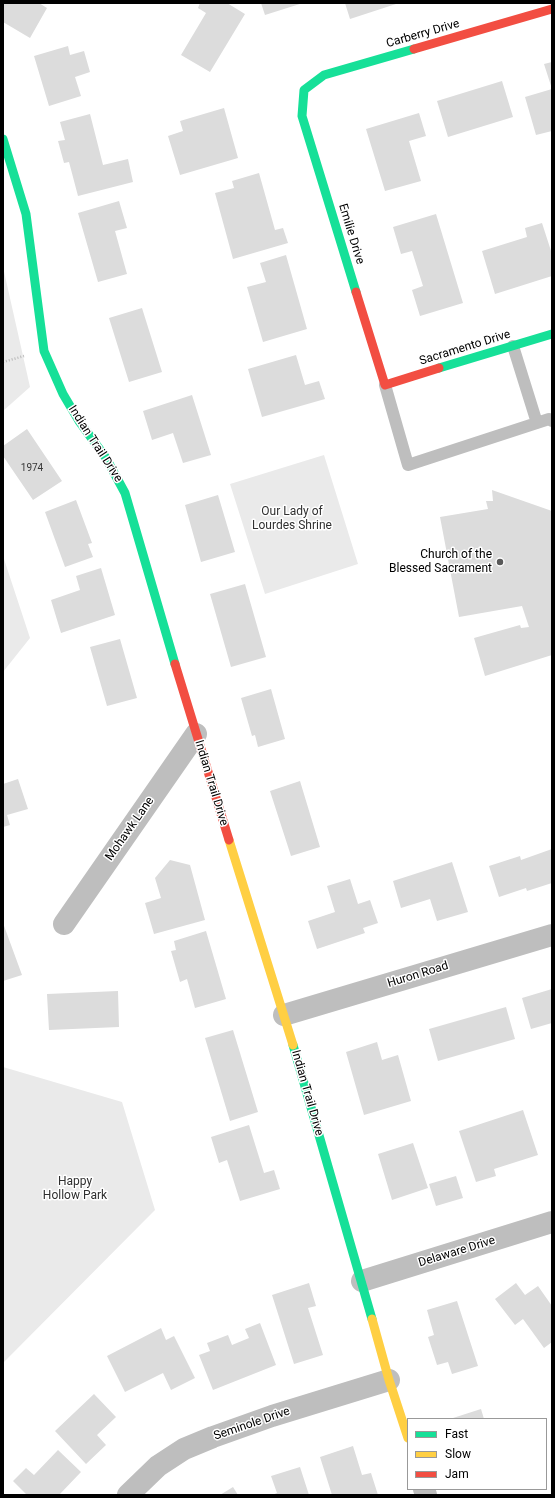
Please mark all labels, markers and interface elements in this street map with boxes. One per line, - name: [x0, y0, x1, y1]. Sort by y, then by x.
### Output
- street label: Carberry Drive: [385, 17, 461, 51]
- street label: Emilie Drive: [335, 202, 367, 266]
- street label: Sacramento Drive: [418, 327, 512, 369]
- street label: Indian Trail Drive: [65, 403, 125, 485]
- house number: 1974: [21, 462, 43, 474]
- park label: Our Lady of Lourdes Shrine: [252, 505, 332, 533]
- place label: Church of the Blessed Sacrament: [389, 548, 492, 576]
- marker: Church of the Blessed Sacrament: [495, 557, 505, 567]
- street label: Indian Trail Drive: [191, 739, 231, 827]
- street label: Mohawk Lane: [103, 794, 157, 864]
- street label: Huron Road: [386, 959, 450, 991]
- street label: Indian Trail Drive: [288, 1048, 326, 1138]
- park label: Happy Hollow Park: [43, 1175, 107, 1203]
- street label: Delaware Drive: [417, 1233, 497, 1271]
- street label: Seminole Drive: [212, 1404, 292, 1444]
- legend: [407, 1418, 547, 1490]
- text: Fast: [445, 1427, 468, 1441]
- text: Slow: [445, 1447, 471, 1461]
- text: Jam: [445, 1467, 469, 1481]

